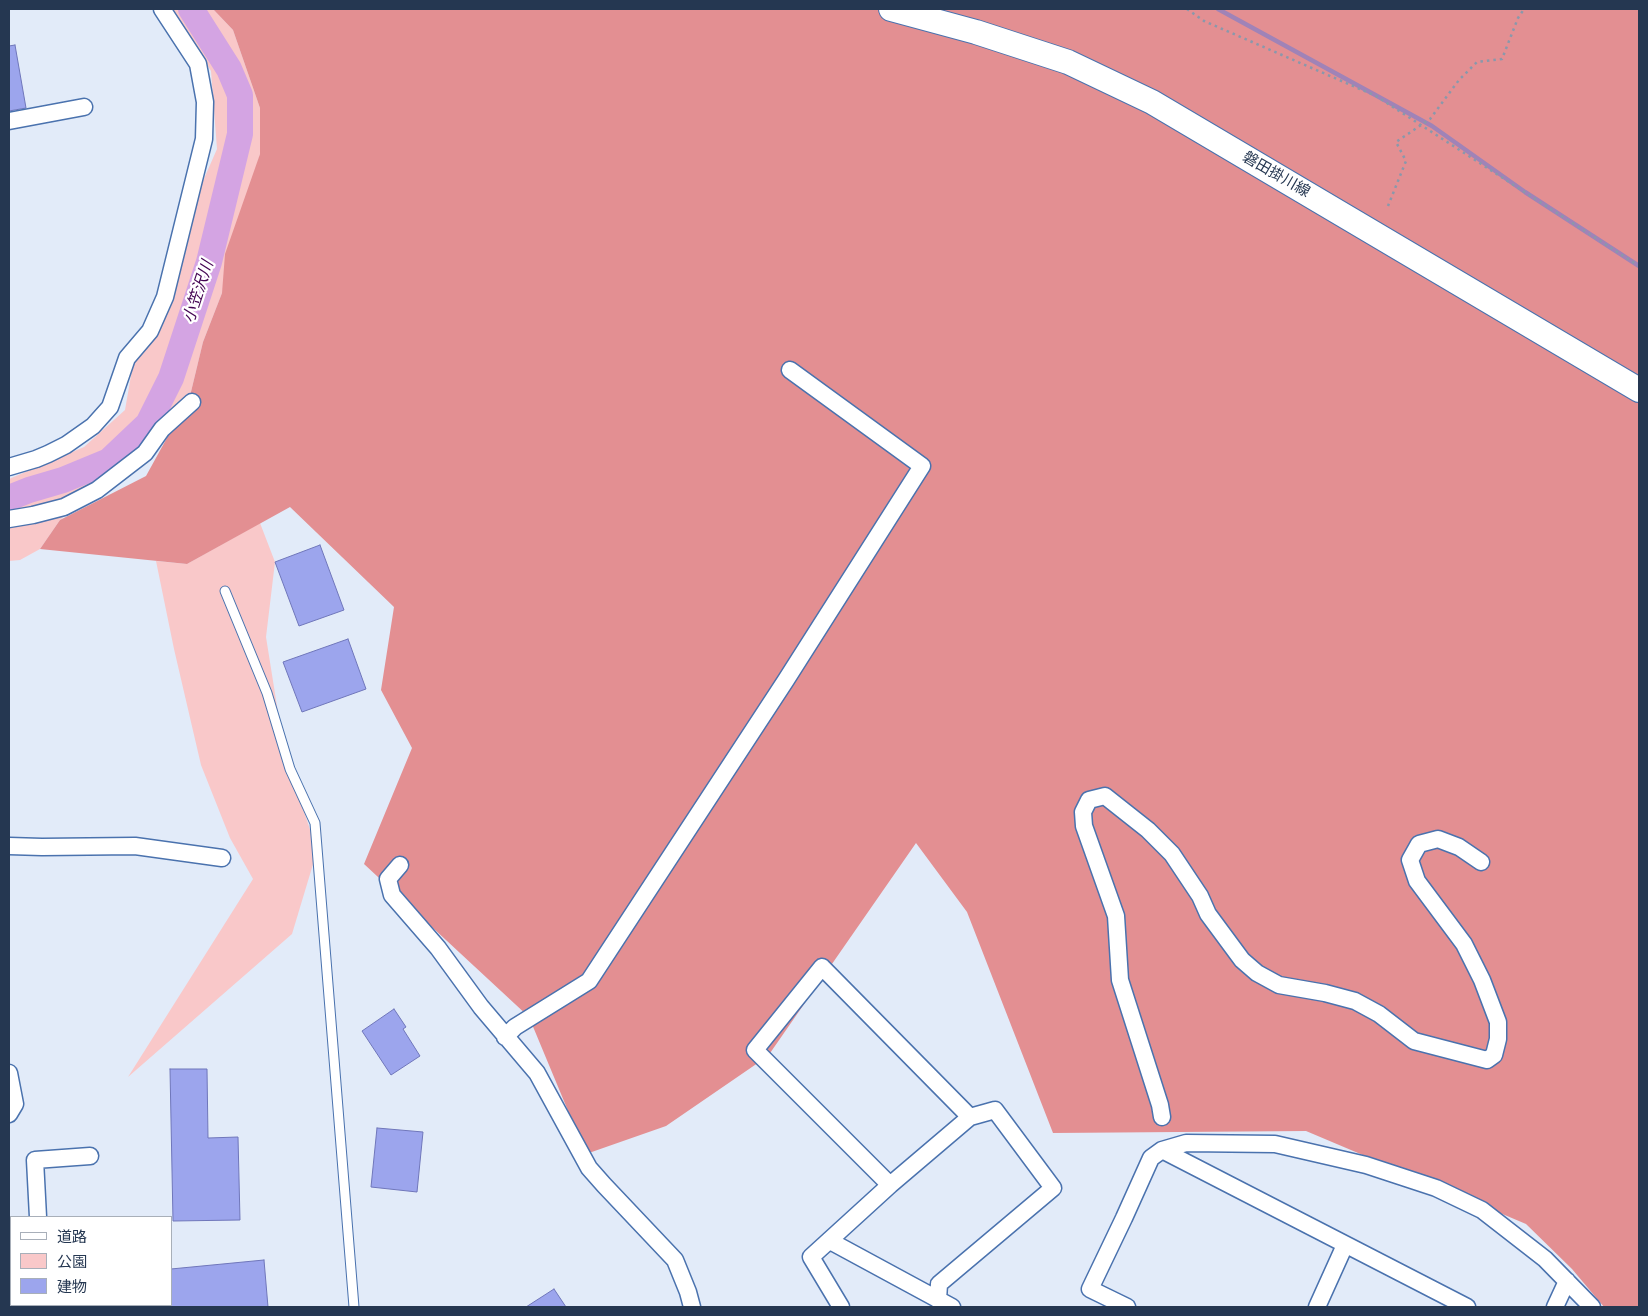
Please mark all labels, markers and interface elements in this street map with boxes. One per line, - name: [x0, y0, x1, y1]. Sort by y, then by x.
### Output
- street label: 磐田掛川線: [1239, 148, 1313, 202]
- water label: 小笠沢川: [180, 259, 218, 325]
- legend: [10, 1216, 172, 1306]
- text: 道路: [57, 1228, 87, 1246]
- text: 公園: [57, 1253, 87, 1271]
- text: 建物: [57, 1278, 87, 1296]

